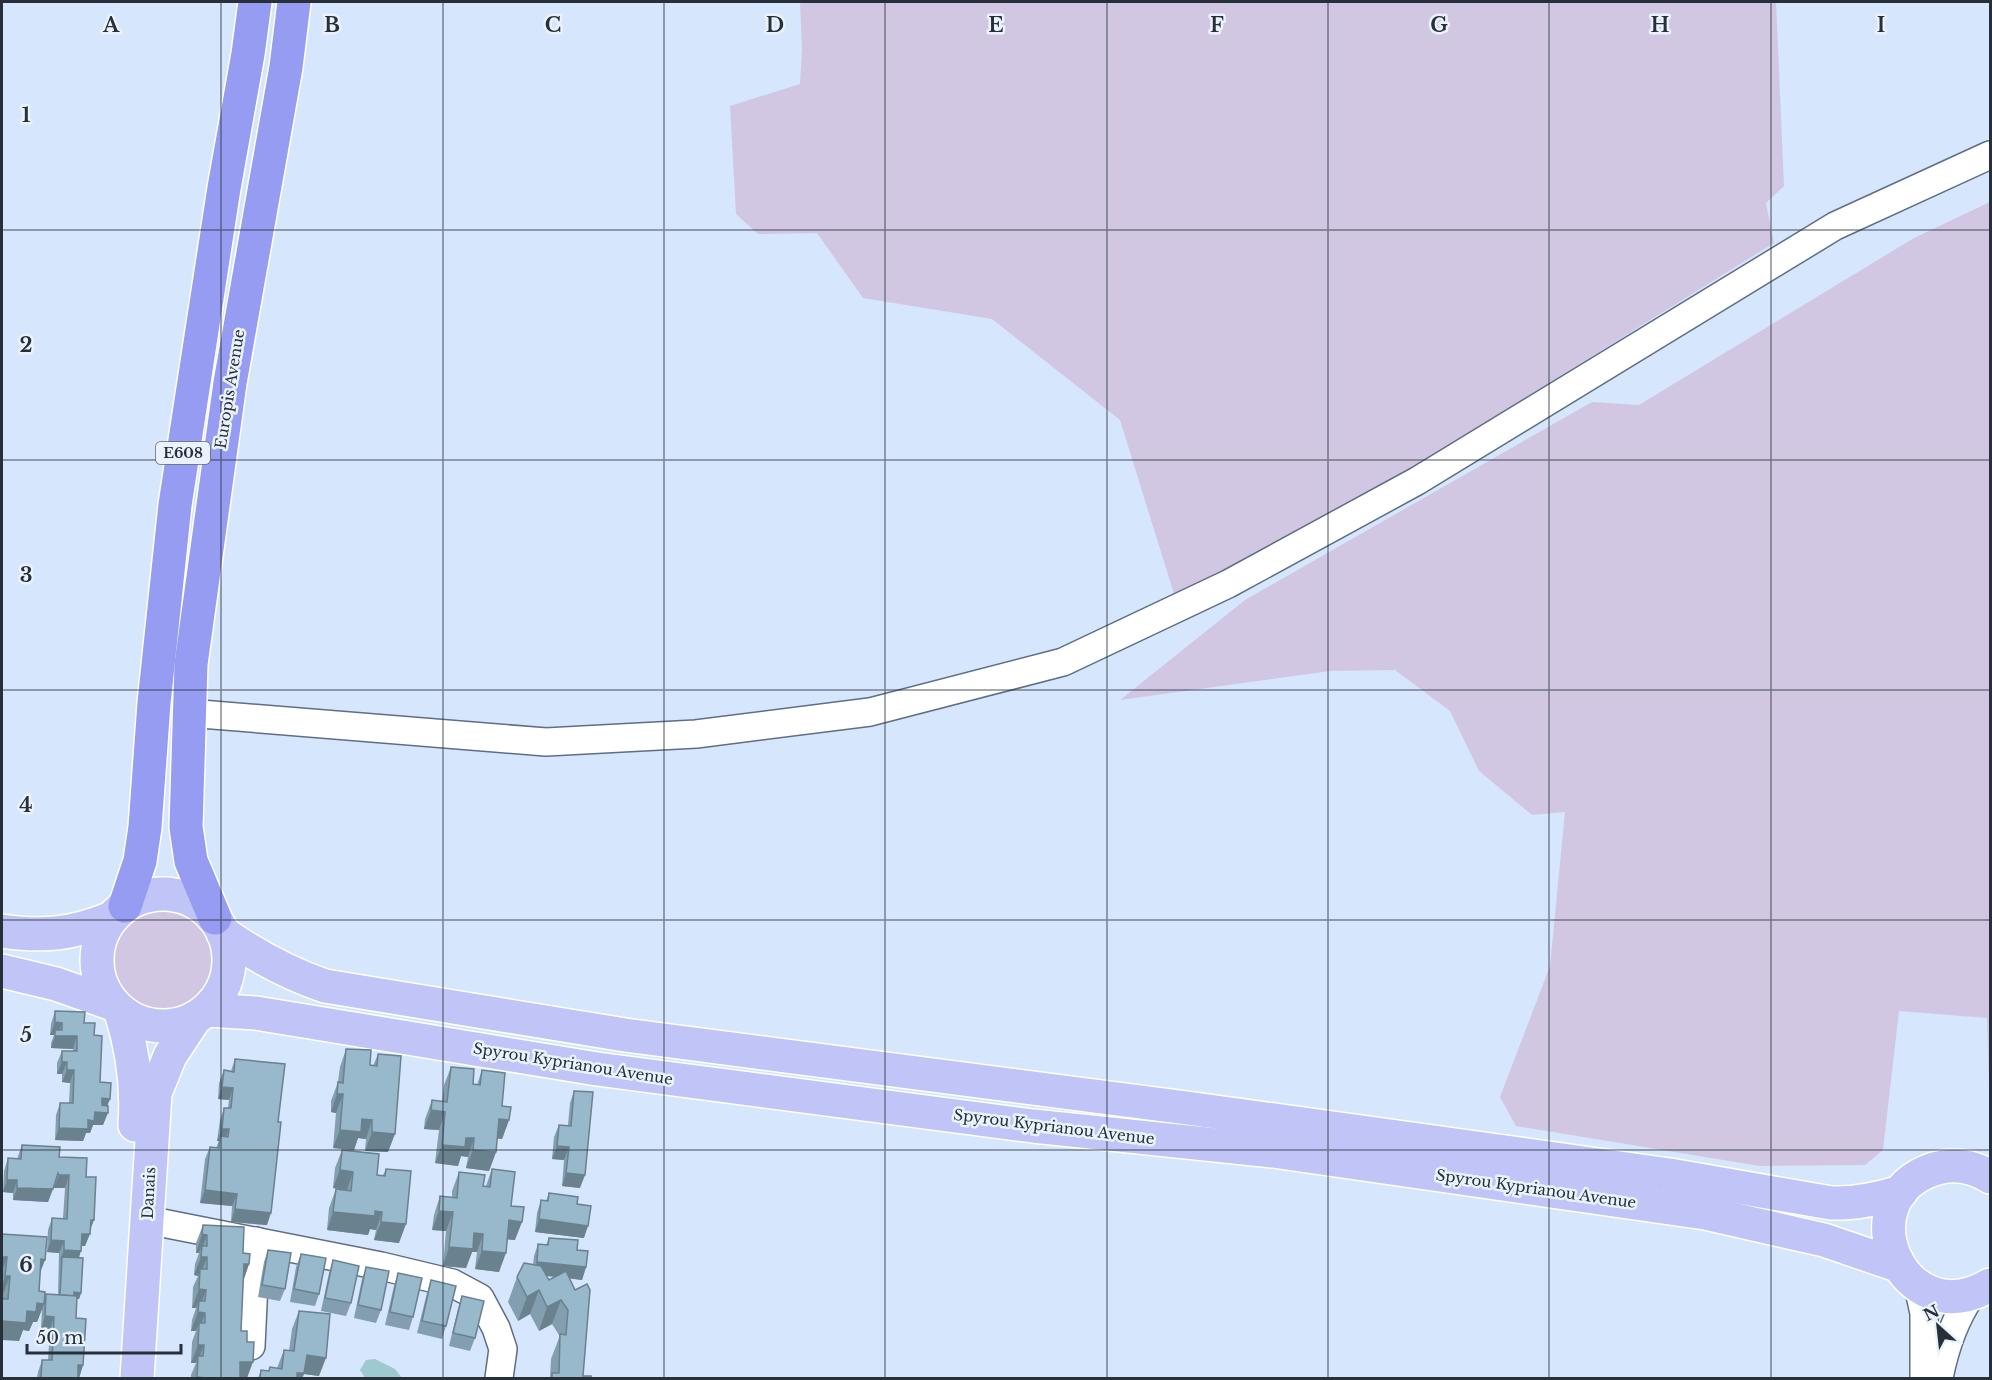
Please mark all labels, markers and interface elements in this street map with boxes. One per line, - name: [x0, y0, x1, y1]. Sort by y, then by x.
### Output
- text: A: [102, 13, 120, 37]
- text: B: [324, 13, 340, 37]
- text: C: [545, 13, 561, 37]
- text: D: [766, 13, 784, 37]
- text: E: [988, 13, 1004, 37]
- text: F: [1210, 13, 1224, 37]
- text: G: [1430, 13, 1448, 37]
- text: H: [1651, 13, 1670, 37]
- text: I: [1877, 13, 1885, 37]
- text: 1: [22, 103, 31, 127]
- street label: Europis Avenue: [211, 328, 248, 450]
- text: 2: [19, 333, 33, 357]
- road number: E608: [156, 442, 210, 464]
- text: 3: [20, 563, 32, 587]
- text: 4: [19, 793, 33, 817]
- text: 5: [20, 1023, 32, 1047]
- street label: Spyrou Kyprianou Avenue: [472, 1038, 674, 1089]
- street label: Spyrou Kyprianou Avenue: [953, 1105, 1156, 1148]
- street label: Spyrou Kyprianou Avenue: [1435, 1165, 1637, 1212]
- street label: Danais: [138, 1166, 159, 1219]
- text: 6: [19, 1253, 33, 1277]
- north arrow: [1908, 1296, 1968, 1356]
- text: N: [1920, 1300, 1942, 1325]
- scale bar: [27, 1317, 182, 1355]
- text: 50 m: [36, 1327, 84, 1349]

